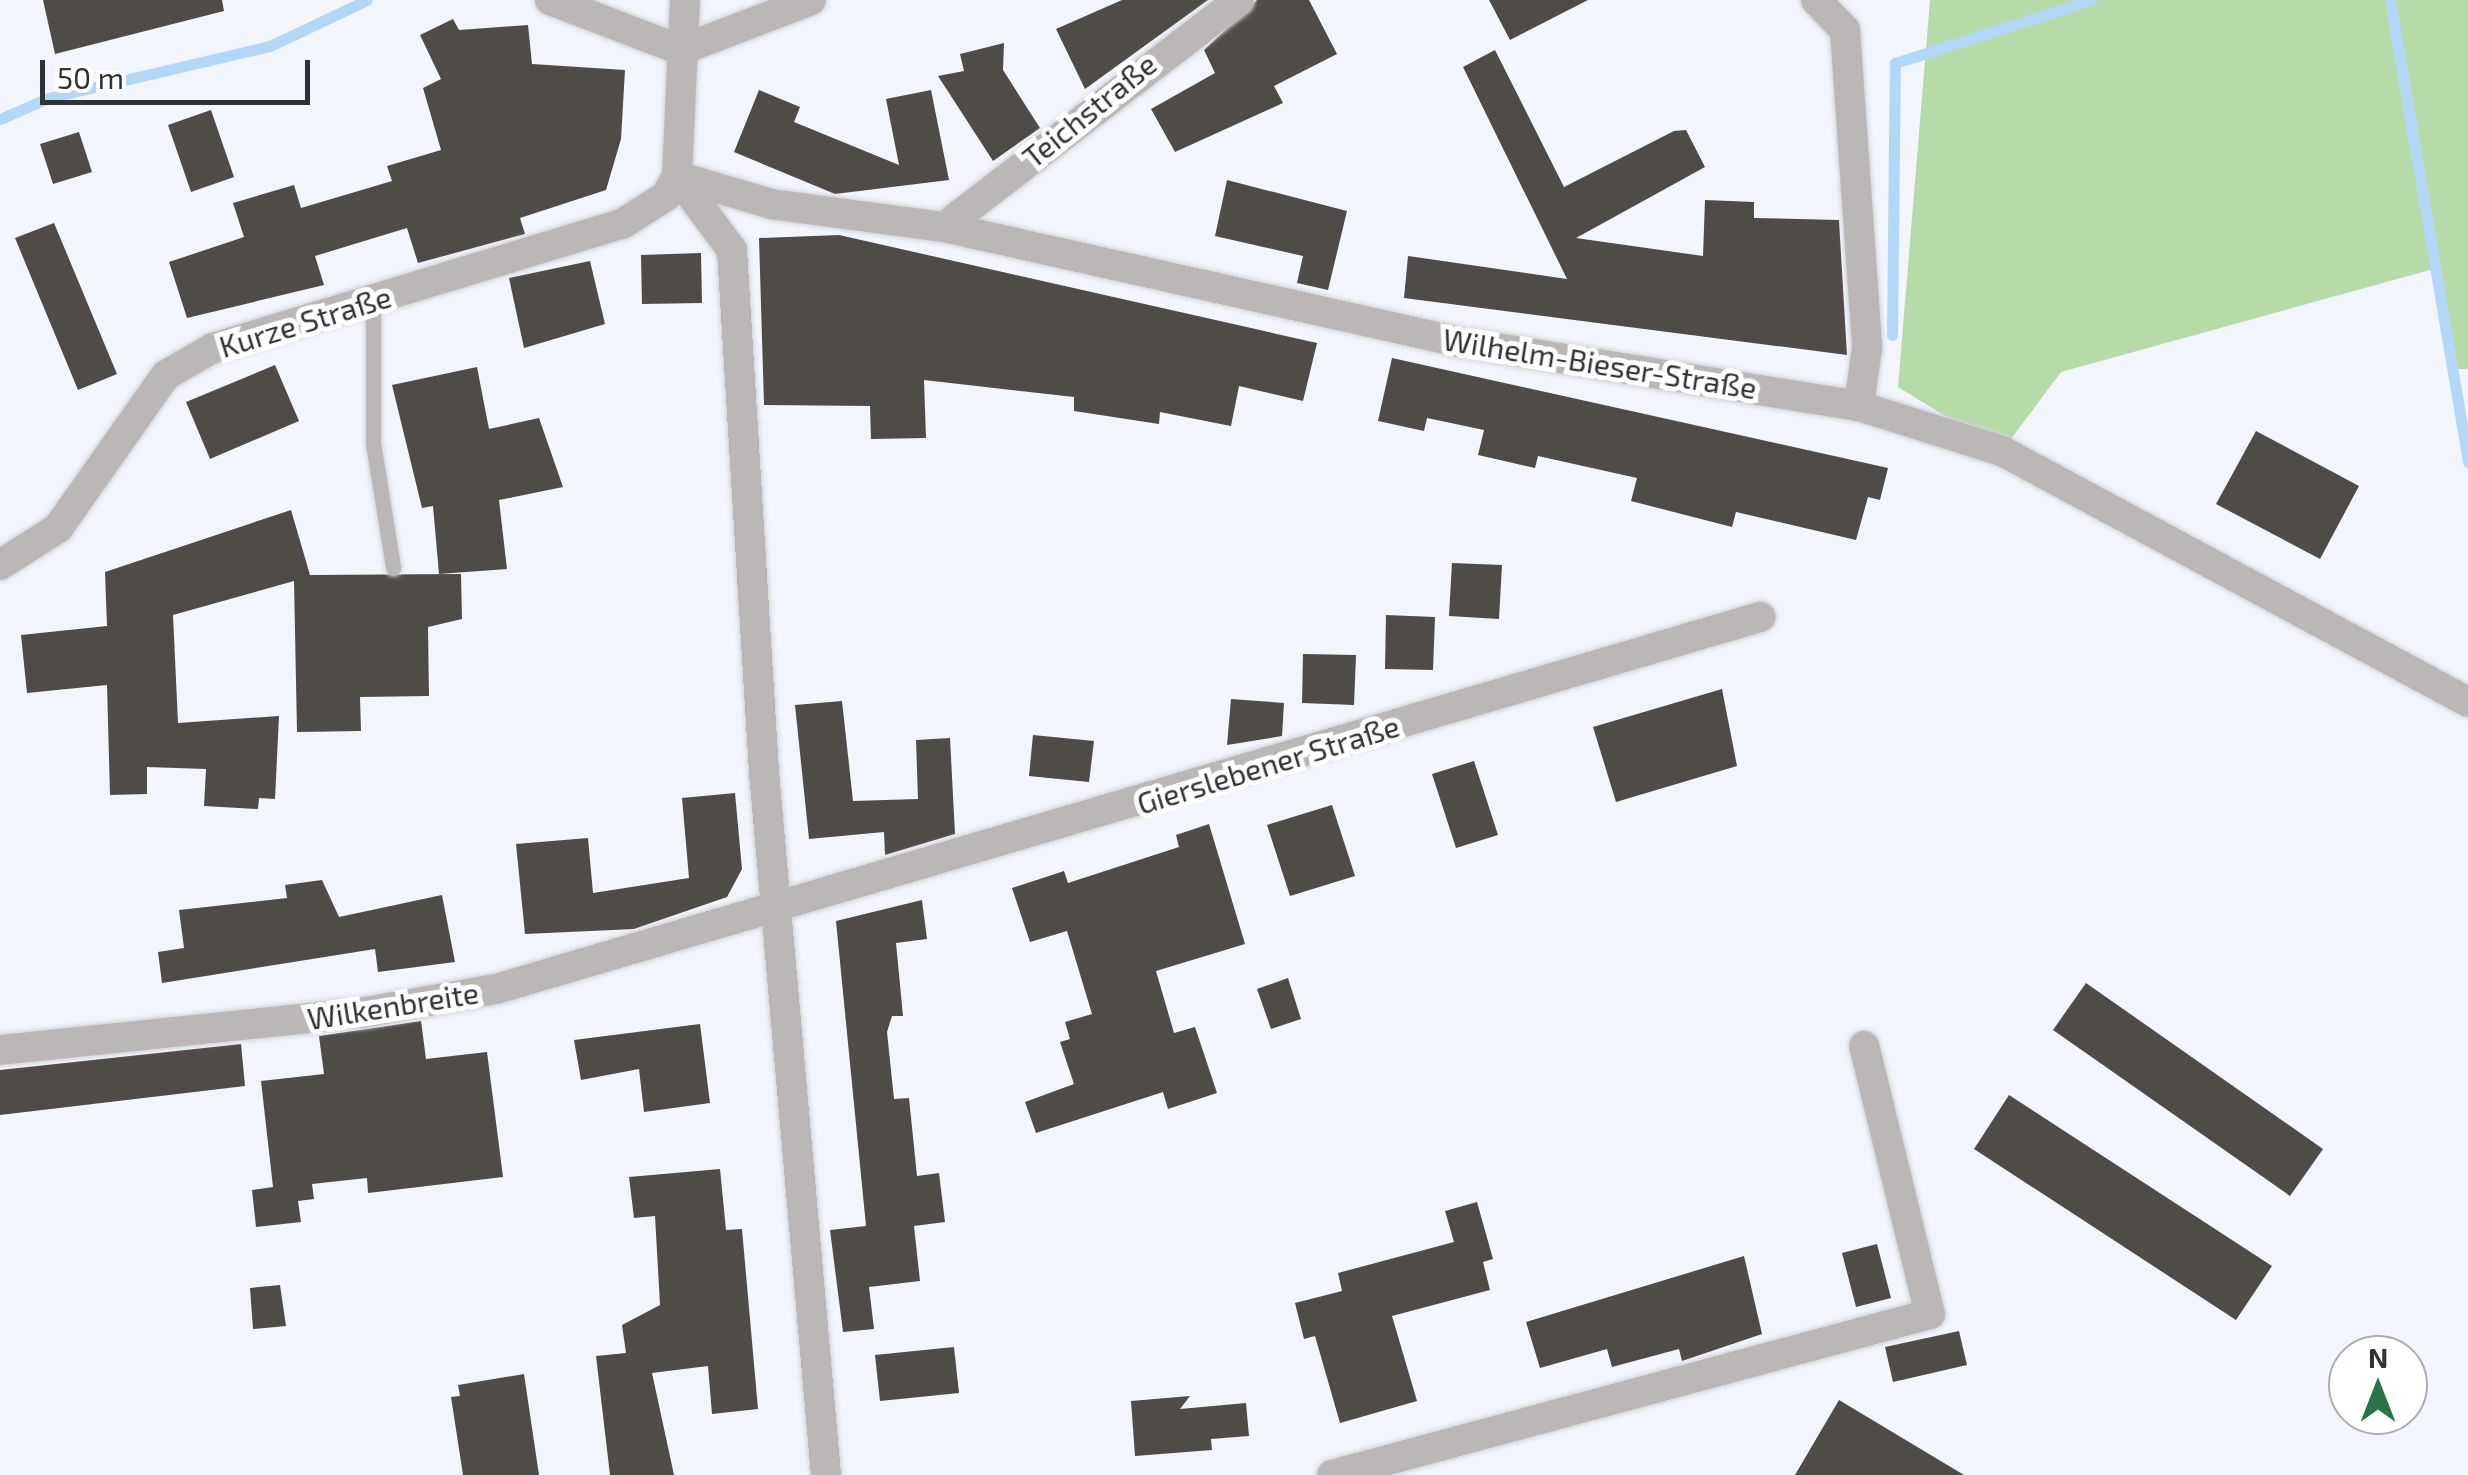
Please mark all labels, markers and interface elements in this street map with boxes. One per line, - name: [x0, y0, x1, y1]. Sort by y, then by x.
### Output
- scale bar: [45, 40, 315, 102]
- street label: Teichstraße: [1015, 45, 1163, 175]
- text: 50 m: [57, 59, 124, 95]
- street label: Kurze Straße: [215, 278, 395, 364]
- street label: Wilhelm-Bieser-Straße: [1441, 320, 1759, 406]
- street label: Gierslebener Straße: [1132, 707, 1404, 821]
- street label: Wilkenbreite: [305, 974, 481, 1036]
- north arrow: [2328, 1335, 2428, 1435]
- text: N: [2368, 1340, 2388, 1374]

